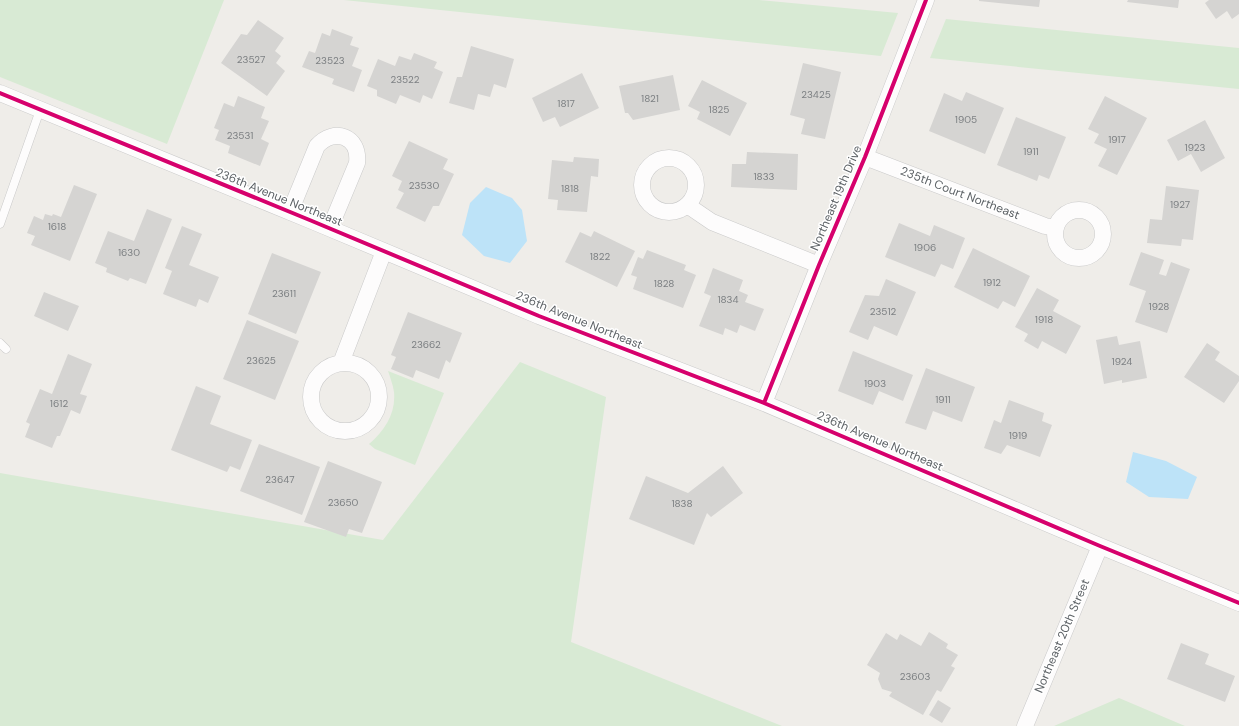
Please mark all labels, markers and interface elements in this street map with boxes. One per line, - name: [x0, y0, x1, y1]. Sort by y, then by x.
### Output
- house number: 23527: [237, 53, 265, 66]
- house number: 23523: [315, 54, 345, 67]
- house number: 23522: [390, 73, 420, 86]
- house number: 23425: [801, 88, 831, 101]
- house number: 1821: [641, 92, 659, 105]
- house number: 1817: [557, 97, 575, 110]
- house number: 1825: [709, 103, 729, 116]
- house number: 1905: [955, 113, 977, 126]
- house number: 23531: [227, 129, 253, 142]
- house number: 1917: [1108, 133, 1126, 146]
- house number: 1923: [1185, 141, 1206, 154]
- street label: Northeast 19th Drive: [807, 143, 865, 253]
- house number: 1911: [1023, 145, 1039, 158]
- street label: 235th Court Northeast: [898, 163, 1022, 223]
- street label: 236th Avenue Northeast: [213, 164, 345, 230]
- house number: 1833: [753, 170, 775, 183]
- house number: 23530: [409, 179, 439, 192]
- house number: 1818: [561, 182, 579, 195]
- house number: 1927: [1170, 198, 1190, 211]
- house number: 1618: [48, 220, 66, 233]
- house number: 1906: [914, 241, 936, 254]
- house number: 1630: [118, 246, 140, 259]
- house number: 1822: [590, 250, 611, 263]
- house number: 1912: [983, 276, 1001, 289]
- house number: 1828: [654, 277, 674, 290]
- house number: 23611: [272, 287, 296, 300]
- street label: 236th Avenue Northeast: [513, 287, 645, 353]
- house number: 1834: [717, 293, 739, 306]
- house number: 1928: [1149, 300, 1169, 313]
- house number: 23512: [870, 305, 897, 318]
- house number: 1918: [1035, 313, 1053, 326]
- house number: 23662: [411, 338, 441, 351]
- house number: 23625: [246, 354, 276, 367]
- house number: 1924: [1112, 355, 1132, 368]
- house number: 1903: [864, 377, 886, 390]
- house number: 1911: [935, 393, 951, 406]
- house number: 1612: [50, 397, 68, 410]
- street label: 236th Avenue Northeast: [814, 407, 946, 475]
- house number: 1919: [1009, 429, 1027, 442]
- house number: 23647: [265, 473, 295, 486]
- house number: 23650: [328, 496, 358, 509]
- house number: 1838: [671, 497, 693, 510]
- street label: Northeast 20th Street: [1031, 576, 1093, 695]
- house number: 23603: [900, 670, 930, 683]

